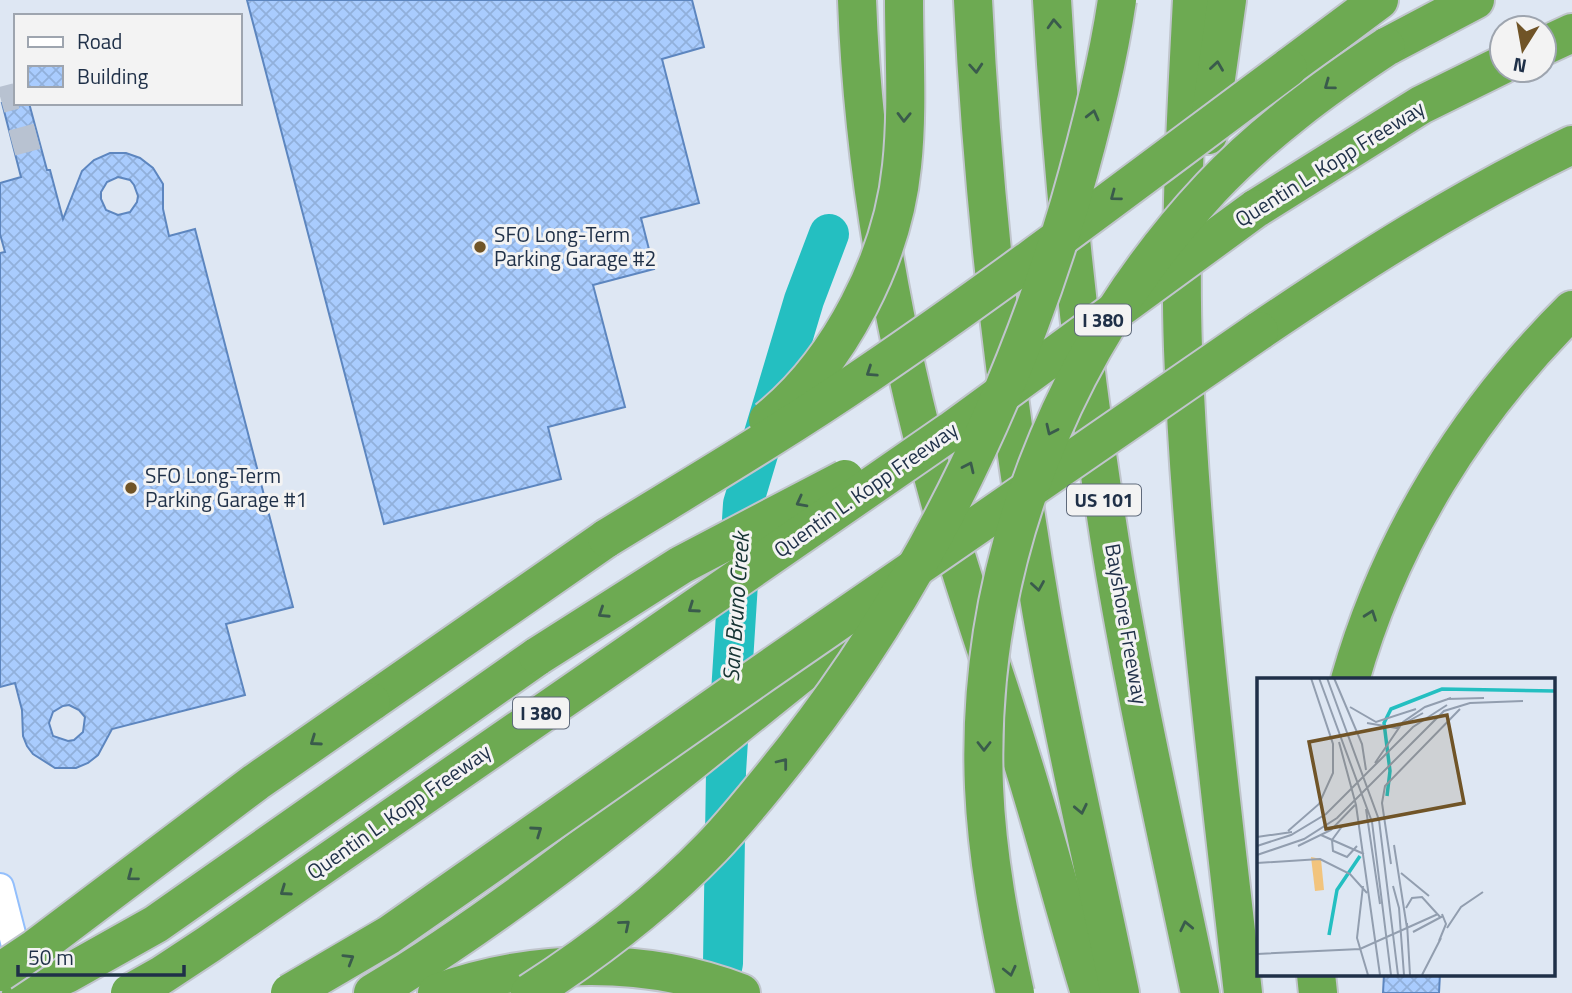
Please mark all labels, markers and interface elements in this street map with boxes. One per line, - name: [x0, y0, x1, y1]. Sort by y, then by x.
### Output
- legend: [14, 14, 242, 105]
- north arrow: [1488, 14, 1558, 84]
- one-way arrow: [1046, 18, 1061, 29]
- text: Road: [77, 25, 122, 57]
- text: N: [1510, 51, 1529, 82]
- text: Building: [77, 60, 149, 92]
- one-way arrow: [1210, 60, 1225, 72]
- one-way arrow: [969, 63, 984, 74]
- one-way arrow: [1324, 77, 1337, 89]
- street label: Quentin L. Kopp Freeway: [1228, 92, 1431, 235]
- one-way arrow: [1085, 109, 1099, 121]
- one-way arrow: [897, 112, 912, 123]
- one-way arrow: [1110, 188, 1123, 201]
- place label: SFO Long-Term Parking Garage #2: [494, 218, 656, 274]
- marker: SFO Long-Term Parking Garage #2: [472, 239, 488, 255]
- road number: I 380: [1075, 304, 1131, 336]
- one-way arrow: [866, 364, 879, 376]
- street label: Quentin L. Kopp Freeway: [767, 413, 964, 565]
- one-way arrow: [1046, 423, 1060, 435]
- place label: SFO Long-Term Parking Garage #1: [145, 459, 307, 515]
- one-way arrow: [961, 462, 975, 474]
- marker: SFO Long-Term Parking Garage #1: [123, 480, 139, 496]
- road number: US 101: [1067, 485, 1141, 516]
- one-way arrow: [796, 494, 809, 507]
- water label: San Bruno Creek: [713, 528, 758, 683]
- street label: Bayshore Freeway: [1097, 541, 1157, 707]
- one-way arrow: [1030, 580, 1045, 592]
- one-way arrow: [688, 600, 701, 612]
- one-way arrow: [598, 605, 611, 617]
- one-way arrow: [1363, 609, 1377, 622]
- inset map: [1257, 678, 1554, 976]
- road number: I 380: [513, 698, 569, 728]
- one-way arrow: [310, 733, 323, 745]
- street label: Quentin L. Kopp Freeway: [300, 735, 497, 887]
- one-way arrow: [976, 741, 992, 752]
- one-way arrow: [775, 758, 788, 770]
- one-way arrow: [1073, 803, 1088, 815]
- one-way arrow: [529, 827, 542, 839]
- one-way arrow: [127, 868, 139, 880]
- one-way arrow: [280, 883, 293, 895]
- one-way arrow: [1180, 920, 1195, 932]
- one-way arrow: [617, 921, 630, 933]
- scale bar: [18, 934, 184, 978]
- text: 50 m: [28, 941, 74, 973]
- one-way arrow: [342, 954, 355, 967]
- one-way arrow: [1002, 965, 1017, 977]

